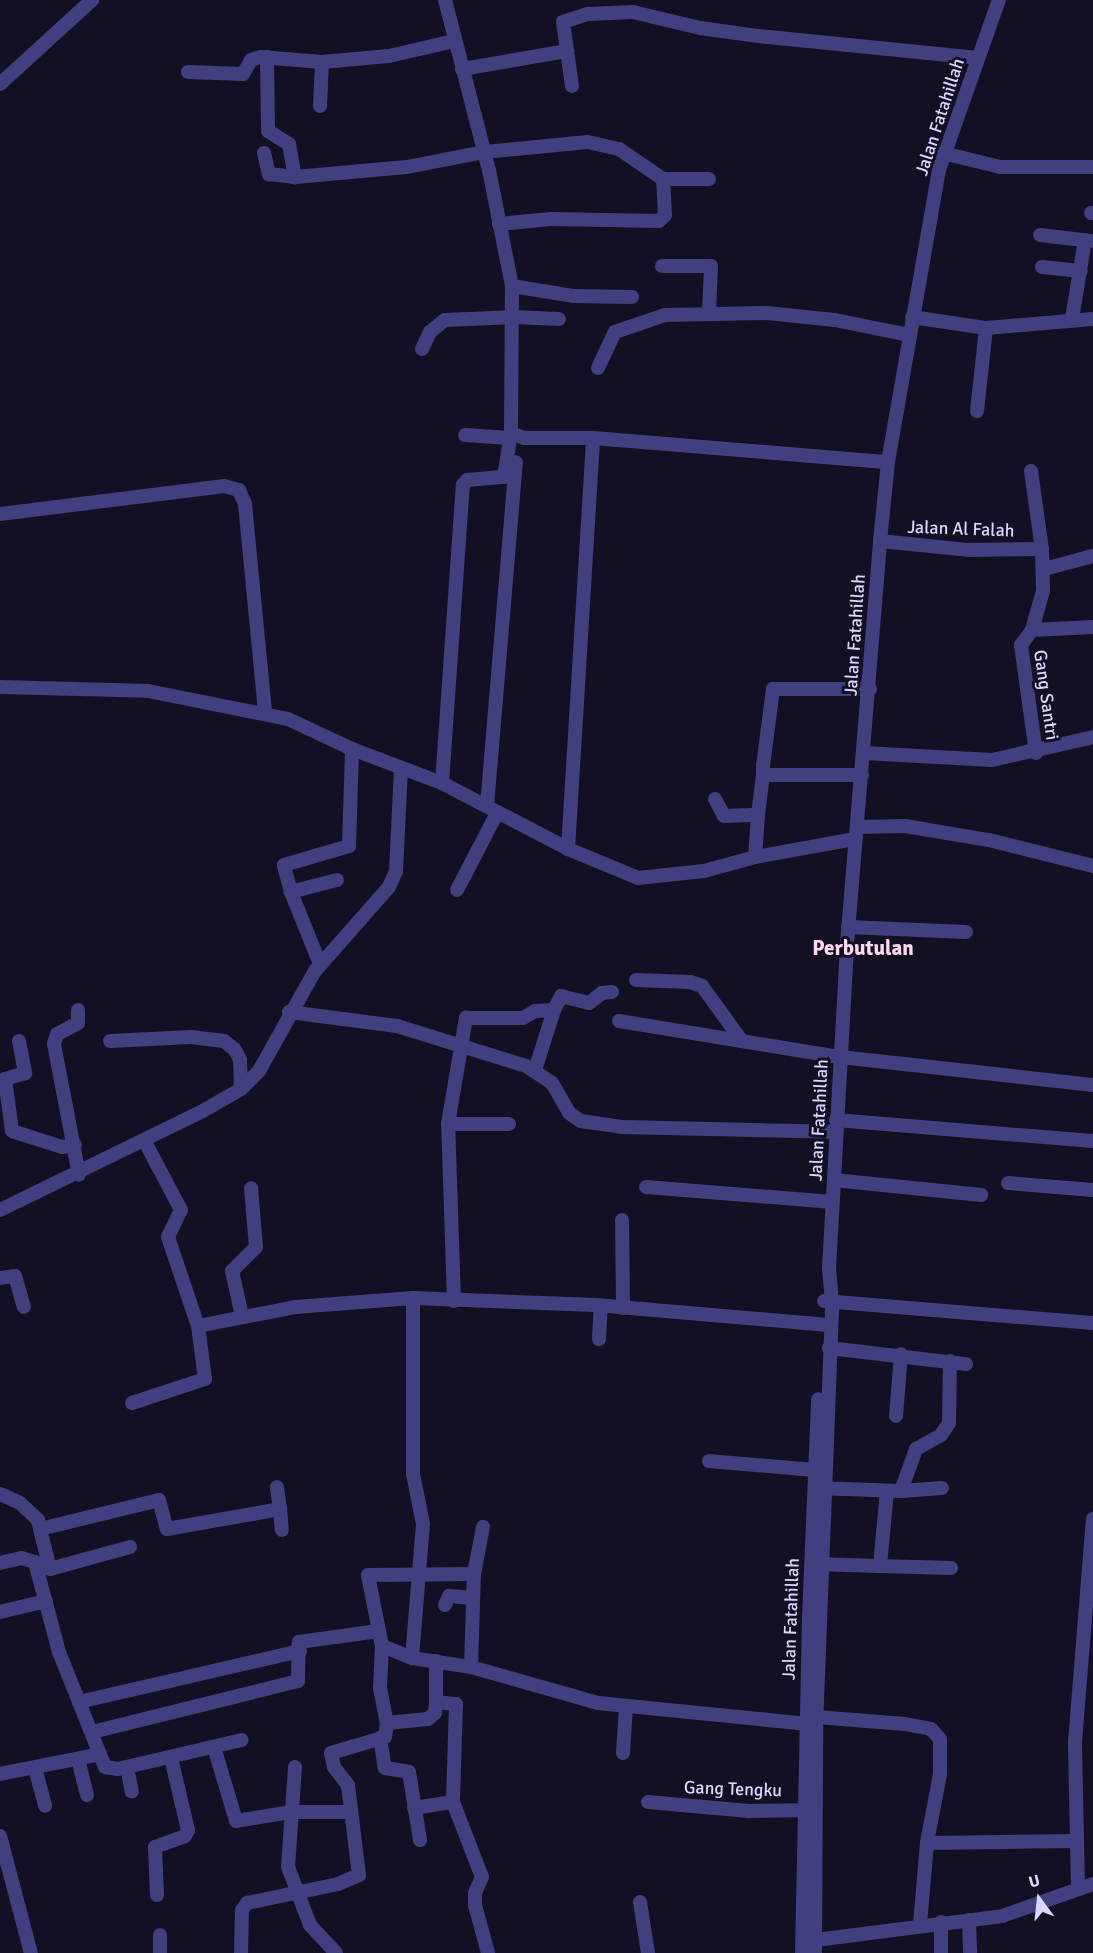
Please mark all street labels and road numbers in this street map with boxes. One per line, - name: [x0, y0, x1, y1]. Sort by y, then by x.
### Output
- street label: Jalan Fatahillah: [911, 56, 969, 178]
- street label: Jalan Al Falah: [907, 516, 1015, 542]
- street label: Jalan Fatahillah: [840, 573, 870, 697]
- street label: Gang Santri: [1029, 648, 1063, 742]
- street label: Jalan Fatahillah: [805, 1058, 833, 1182]
- street label: Jalan Fatahillah: [778, 1558, 804, 1680]
- street label: Gang Tengku: [684, 1776, 782, 1802]

